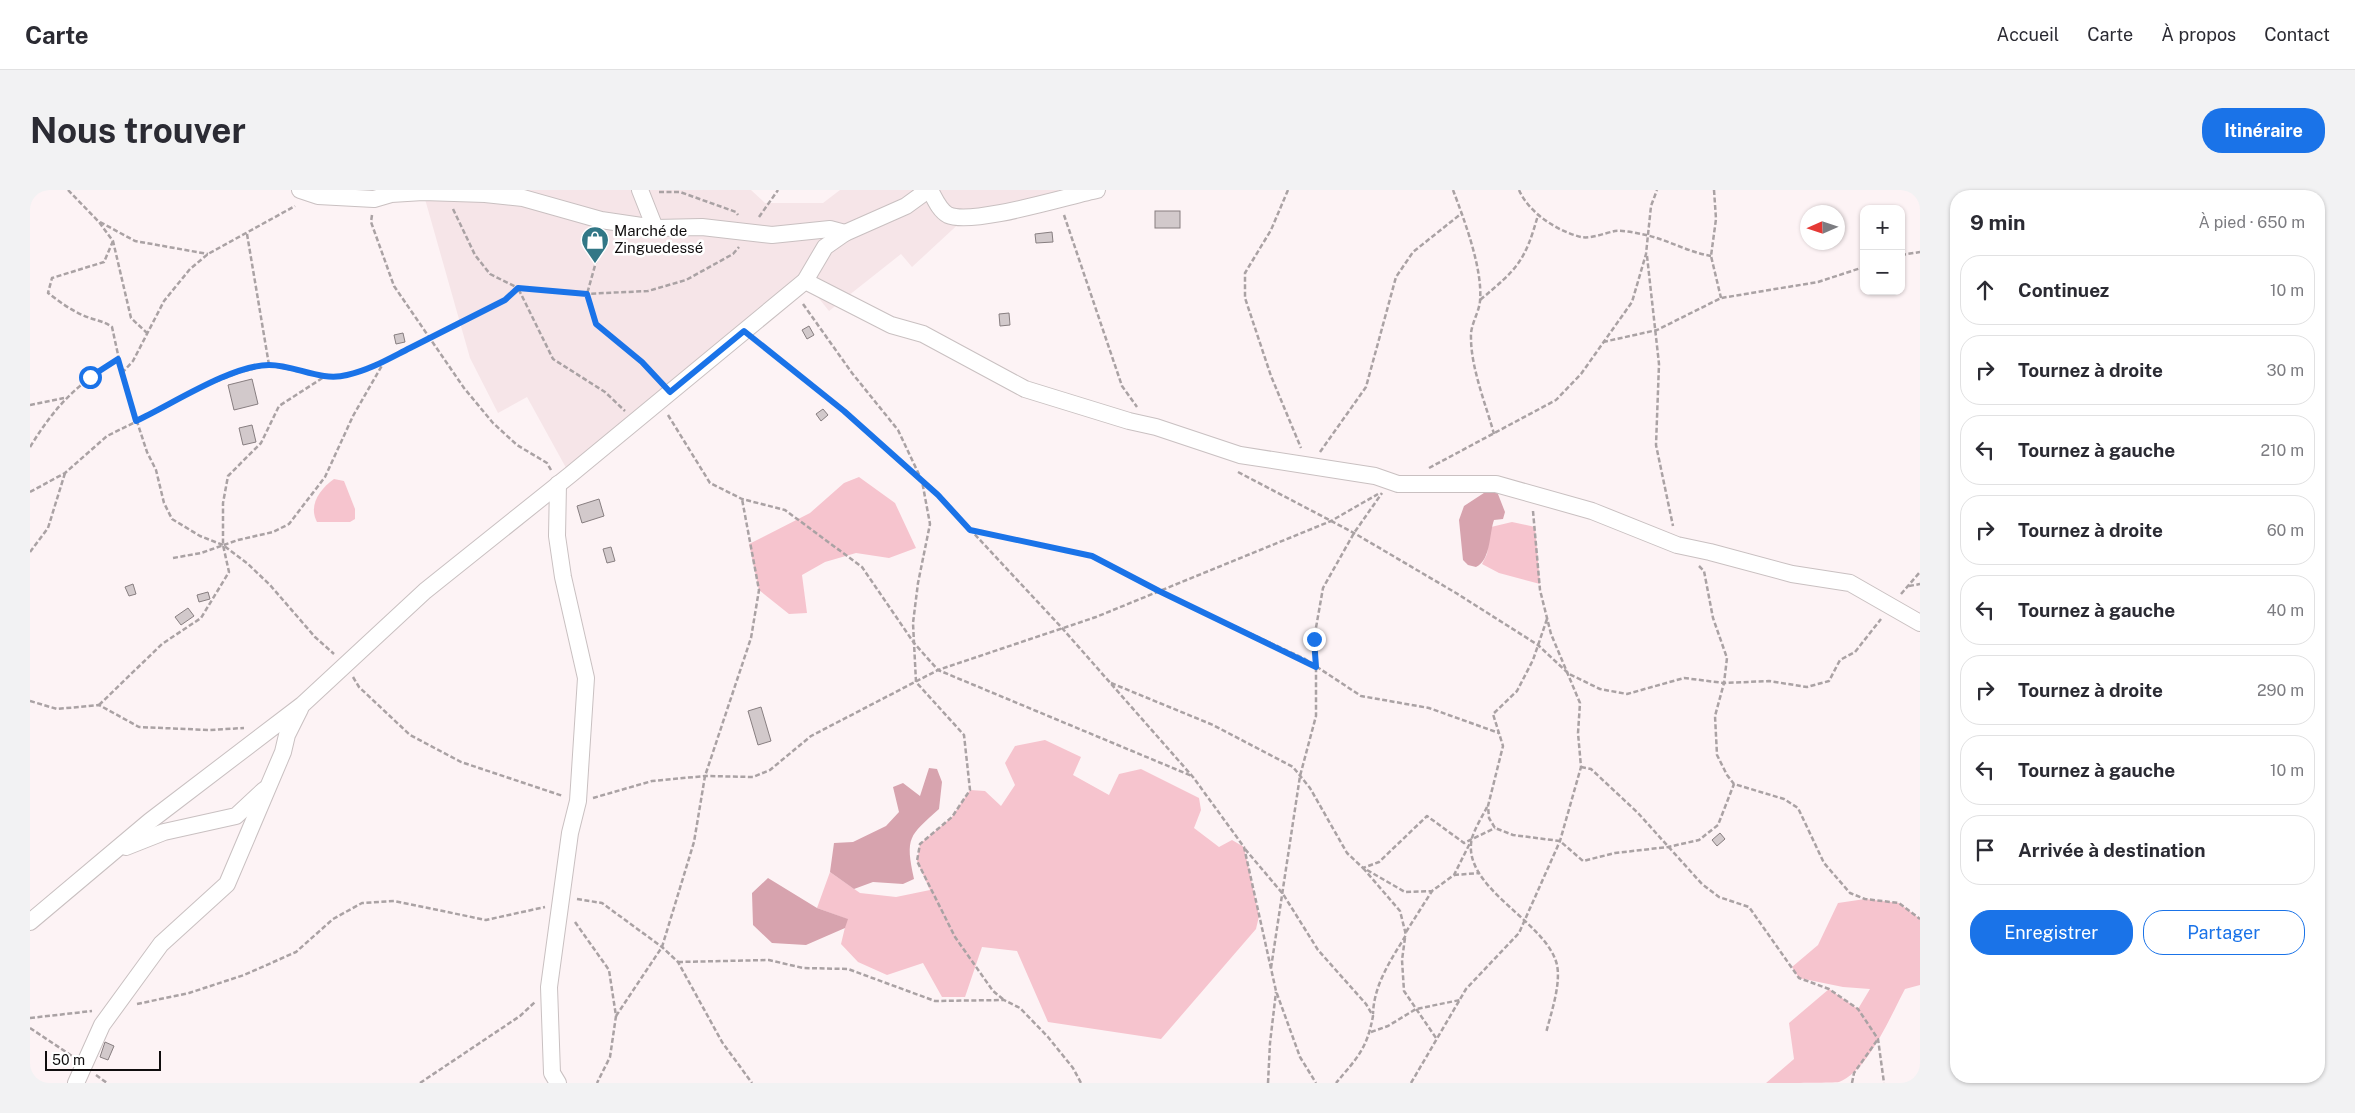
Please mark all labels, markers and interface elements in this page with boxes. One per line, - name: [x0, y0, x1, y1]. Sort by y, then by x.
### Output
- text: Carte: [25, 21, 89, 49]
- text: Accueil: [1997, 24, 2059, 45]
- text: Carte: [2087, 24, 2133, 45]
- text: À propos: [2161, 24, 2236, 45]
- text: Contact: [2264, 24, 2330, 45]
- button: Itinéraire: [2202, 108, 2325, 153]
- text: Nous trouver: [30, 110, 246, 151]
- north arrow: [1800, 205, 1845, 250]
- map controls: [1860, 205, 1905, 295]
- button: +: [1860, 205, 1905, 250]
- text: 9 min: [1970, 210, 2026, 235]
- text: À pied · 650 m: [2199, 213, 2305, 232]
- place label: Marché de Zinguedessé: [614, 222, 703, 256]
- shop icon: Marché de Zinguedessé: [580, 225, 610, 264]
- button: −: [1860, 250, 1905, 295]
- icon: ahead: [1971, 276, 1999, 304]
- text: Continuez: [2018, 279, 2109, 301]
- text: 10 m: [2270, 281, 2304, 300]
- icon: right: [1971, 356, 1999, 384]
- text: Tournez à droite: [2018, 359, 2163, 381]
- text: 30 m: [2267, 361, 2304, 380]
- route start: [79, 366, 102, 389]
- icon: left: [1971, 436, 1999, 464]
- text: Tournez à gauche: [2018, 439, 2175, 461]
- text: 210 m: [2260, 441, 2304, 460]
- icon: right: [1971, 516, 1999, 544]
- text: Tournez à droite: [2018, 519, 2163, 541]
- text: 60 m: [2267, 521, 2304, 540]
- icon: left: [1971, 596, 1999, 624]
- text: Tournez à gauche: [2018, 599, 2175, 621]
- text: 40 m: [2266, 601, 2304, 620]
- route end: [1303, 628, 1326, 651]
- icon: right: [1971, 676, 1999, 704]
- text: Tournez à droite: [2018, 679, 2163, 701]
- text: 290 m: [2257, 681, 2304, 700]
- icon: left: [1971, 756, 1999, 784]
- text: Tournez à gauche: [2018, 759, 2175, 781]
- text: 10 m: [2270, 761, 2304, 780]
- icon: arrive: [1971, 836, 1999, 864]
- text: Arrivée à destination: [2018, 839, 2206, 861]
- button: Enregistrer: [1970, 910, 2133, 955]
- button: Partager: [2143, 910, 2305, 955]
- scale bar: [45, 1048, 161, 1071]
- text: 50 m: [52, 1052, 85, 1068]

